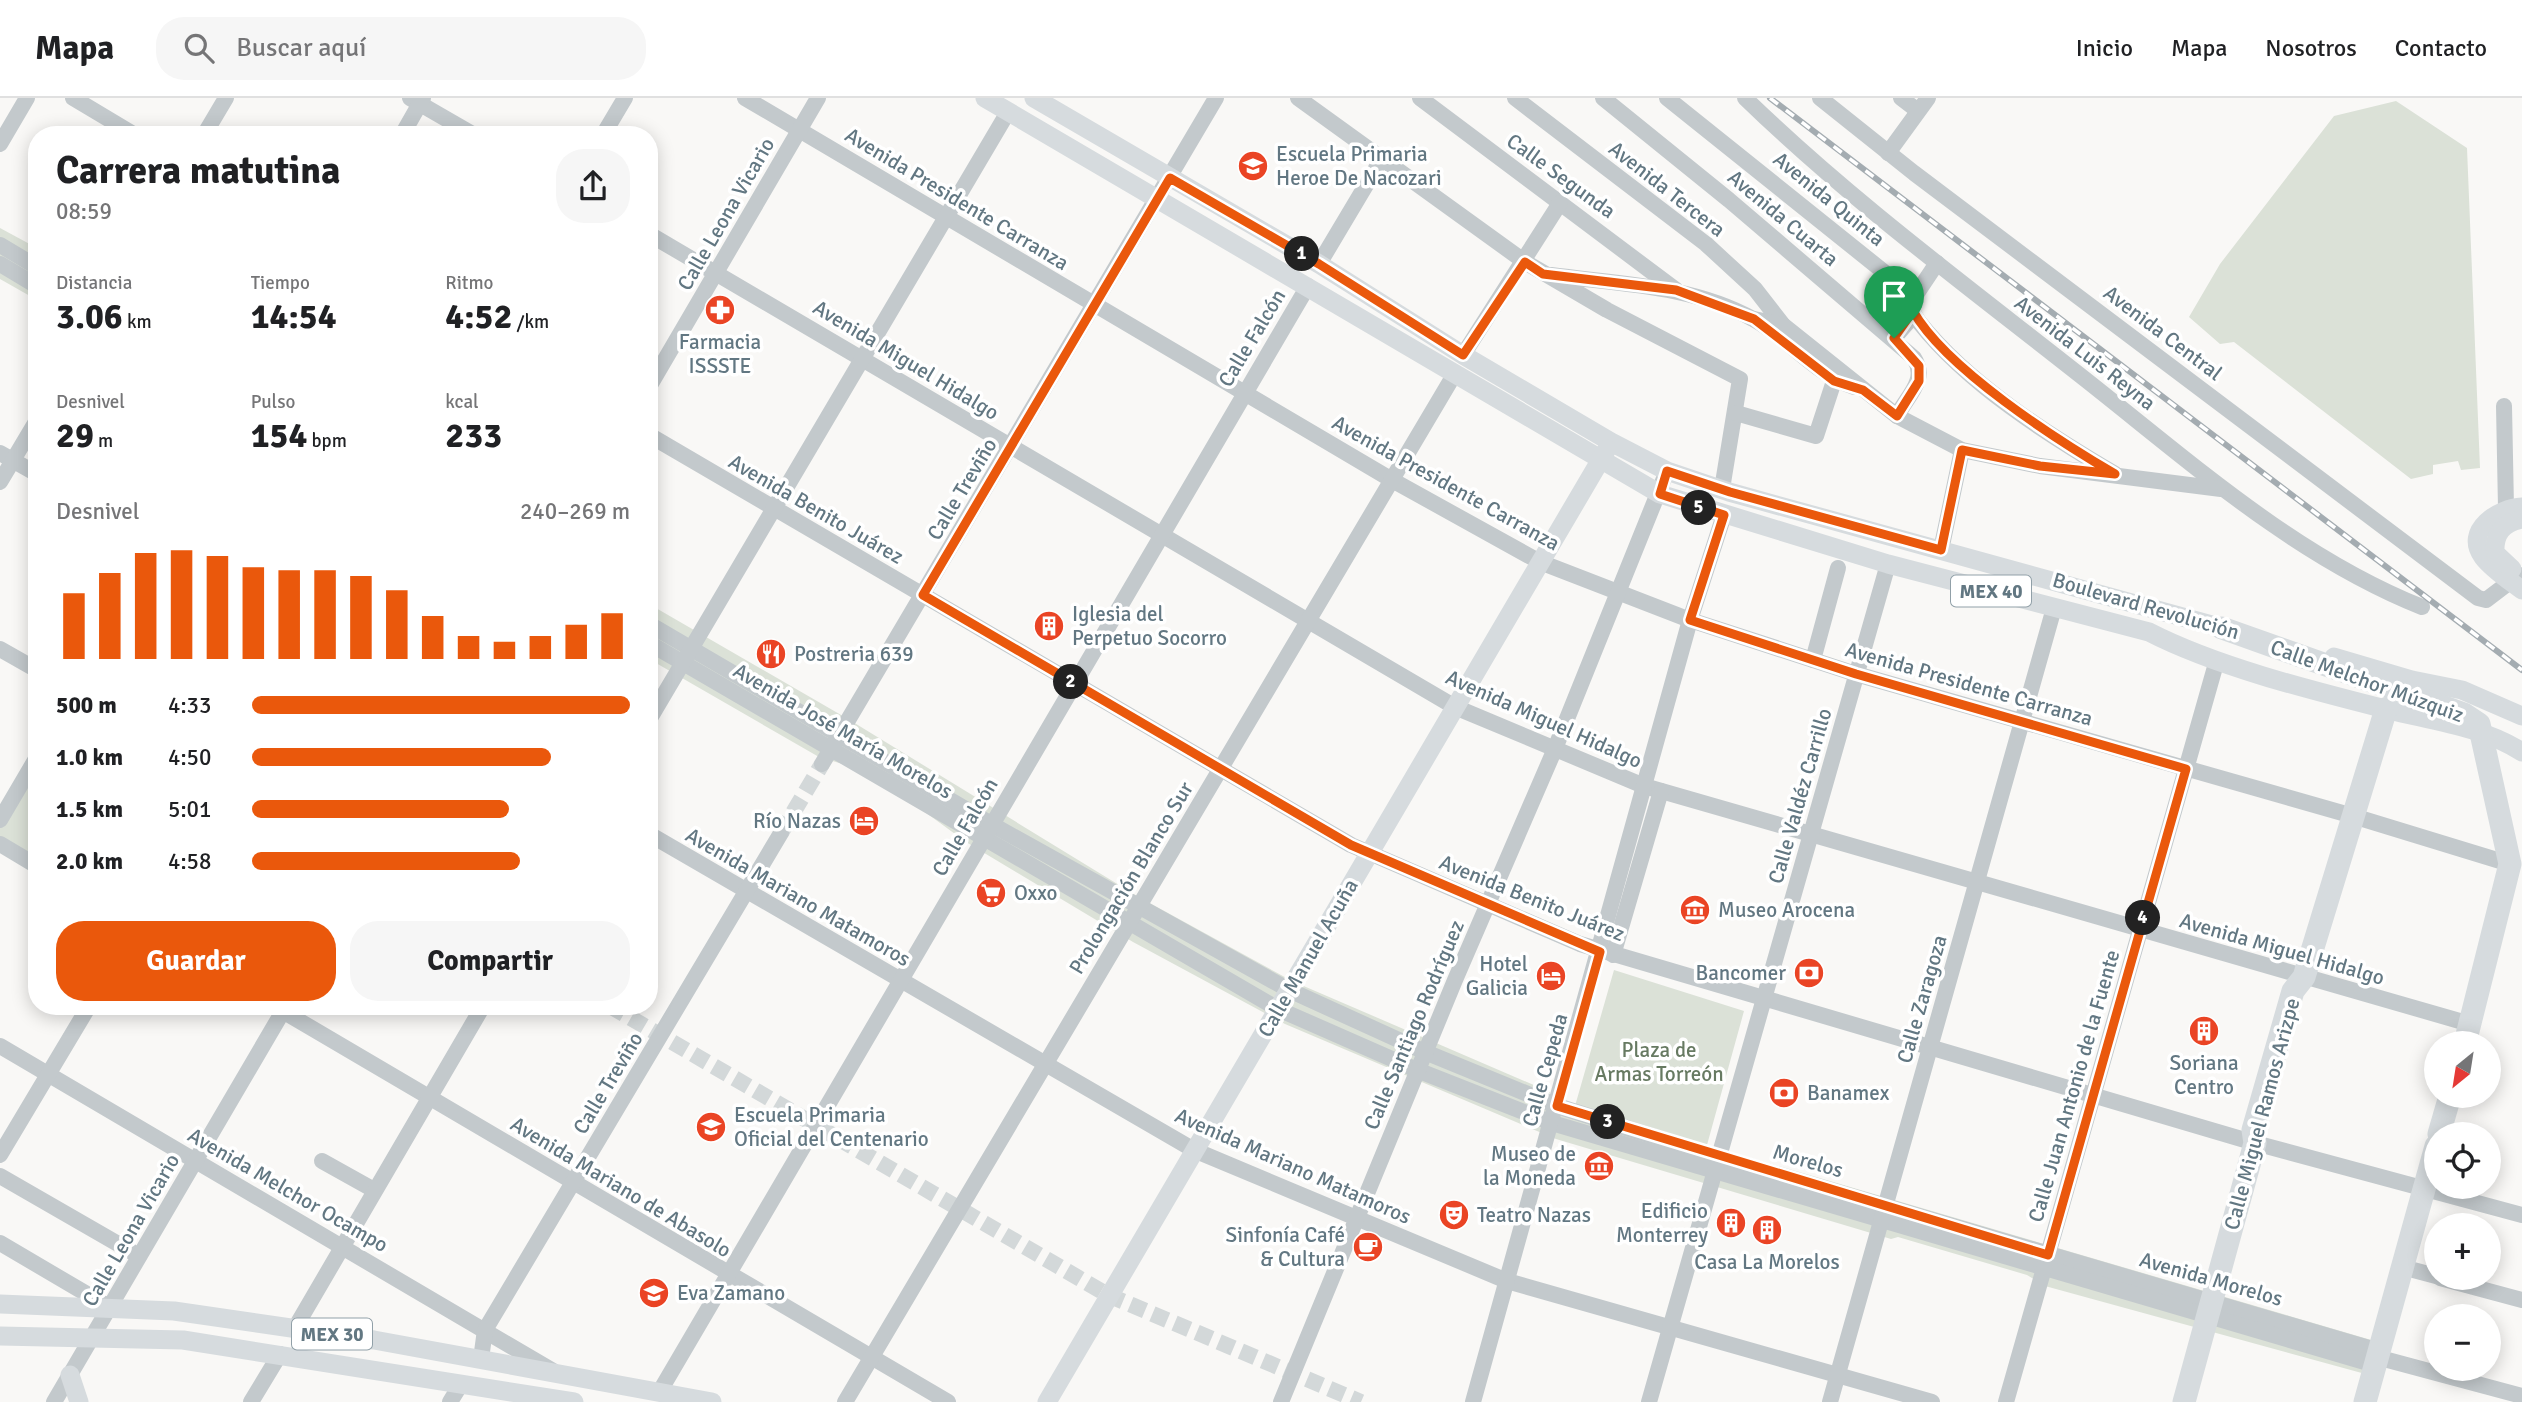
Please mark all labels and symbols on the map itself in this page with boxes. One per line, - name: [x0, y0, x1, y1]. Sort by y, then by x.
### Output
- street label: Avenida Presidente Carranza: [841, 122, 1073, 276]
- street label: Calle Segunda: [1501, 128, 1621, 224]
- street label: Calle Leona Vicario: [672, 133, 780, 295]
- street label: Avenida Tercera: [1604, 135, 1730, 243]
- place label: Escuela Primaria Heroe De Nacozari: [1276, 141, 1442, 191]
- street label: Avenida Quinta: [1768, 146, 1890, 252]
- school or university icon: Escuela Primaria Heroe De Nacozari: [1236, 149, 1270, 183]
- street label: Avenida Cuarta: [1722, 164, 1844, 272]
- pin: 1: [1284, 236, 1320, 272]
- pin: [1864, 266, 1924, 338]
- street label: Avenida Central: [2098, 280, 2228, 386]
- street label: Calle Falcón: [1213, 284, 1291, 392]
- street label: Avenida Luis Reyna: [2009, 290, 2161, 416]
- pharmacy icon: Farmacia ISSSTE: [703, 293, 737, 327]
- street label: Avenida Miguel Hidalgo: [808, 294, 1004, 426]
- place label: Farmacia ISSSTE: [679, 329, 761, 379]
- street label: Avenida Presidente Carranza: [1328, 410, 1564, 556]
- street label: Calle Treviño: [921, 433, 1003, 545]
- street label: Avenida Benito Juárez: [724, 448, 908, 570]
- pin: 5: [1682, 490, 1716, 526]
- street label: Boulevard Revolución: [2050, 567, 2242, 645]
- road number: MEX 40: [1951, 576, 2031, 606]
- place label: Iglesia del Perpetuo Socorro: [1072, 601, 1227, 651]
- building icon: Iglesia del Perpetuo Socorro: [1032, 609, 1066, 643]
- street label: Calle Melchor Múzquiz: [2267, 634, 2467, 728]
- street label: Avenida Presidente Carranza: [1842, 636, 2096, 732]
- restaurant icon: Postreria 639: [754, 637, 788, 671]
- place label: Postreria 639: [794, 641, 914, 667]
- street label: Avenida José María Morelos: [729, 658, 957, 804]
- pin: 2: [1054, 664, 1088, 700]
- street label: Avenida Miguel Hidalgo: [1442, 664, 1646, 774]
- street label: Calle Valdéz Carrillo: [1763, 705, 1837, 887]
- street label: Calle Falcón: [926, 773, 1004, 881]
- street label: Prolongación Blanco Sur: [1063, 777, 1199, 979]
- hotel icon: Río Nazas: [847, 804, 881, 838]
- place label: Río Nazas: [753, 808, 841, 834]
- street label: Avenida Mariano Matamoros: [681, 822, 915, 972]
- street label: Avenida Benito Juárez: [1436, 849, 1628, 947]
- street label: Calle Manuel Acuña: [1252, 874, 1364, 1042]
- supermarket icon: Oxxo: [974, 876, 1008, 910]
- place label: Oxxo: [1014, 880, 1057, 906]
- museum icon: Museo Arocena: [1678, 893, 1712, 927]
- place label: Museo Arocena: [1718, 897, 1855, 923]
- pin: 4: [2126, 900, 2160, 936]
- street label: Avenida Miguel Hidalgo: [2177, 907, 2387, 991]
- street label: Calle Santiago Rodríguez: [1358, 916, 1470, 1134]
- street label: Calle Zaragoza: [1891, 932, 1953, 1066]
- street label: Calle Juan Antonio de la Fuente: [2023, 947, 2125, 1225]
- place label: Hotel Galicia: [1466, 951, 1528, 1001]
- bank icon: Bancomer: [1792, 956, 1826, 990]
- hotel icon: Hotel Galicia: [1534, 959, 1568, 993]
- place label: Bancomer: [1696, 960, 1786, 986]
- street label: Calle Miguel Ramos Arizpe: [2219, 995, 2305, 1233]
- street label: Calle Cepeda: [1516, 1010, 1574, 1130]
- building icon: Soriana Centro: [2187, 1014, 2221, 1048]
- street label: Calle Treviño: [567, 1027, 649, 1139]
- north arrow: [2424, 1031, 2501, 1108]
- park label: Plaza de Armas Torreón: [1594, 1037, 1724, 1087]
- place label: Soriana Centro: [2169, 1050, 2239, 1100]
- bank icon: Banamex: [1767, 1076, 1801, 1110]
- place label: Banamex: [1807, 1080, 1890, 1106]
- place label: Escuela Primaria Oficial del Centenario: [734, 1102, 929, 1152]
- street label: Avenida Mariano Matamoros: [1171, 1102, 1415, 1230]
- pin: 3: [1590, 1104, 1626, 1140]
- school or university icon: Escuela Primaria Oficial del Centenario: [694, 1110, 728, 1144]
- street label: Avenida Mariano de Abasolo: [506, 1111, 736, 1263]
- street label: Avenida Melchor Ocampo: [183, 1122, 393, 1258]
- street label: Morelos: [1770, 1139, 1846, 1183]
- place label: Museo de la Moneda: [1483, 1141, 1576, 1191]
- street label: Calle Leona Vicario: [77, 1149, 185, 1311]
- museum icon: Museo de la Moneda: [1582, 1149, 1616, 1183]
- theatre icon: Teatro Nazas: [1437, 1198, 1471, 1232]
- place label: Edificio Monterrey: [1616, 1198, 1708, 1248]
- place label: Teatro Nazas: [1477, 1202, 1591, 1228]
- building icon: Edificio Monterrey: [1714, 1206, 1748, 1240]
- building icon: Casa La Morelos: [1750, 1213, 1784, 1247]
- place label: Sinfonía Café & Cultura: [1225, 1222, 1345, 1272]
- cafe icon: Sinfonía Café & Cultura: [1351, 1230, 1385, 1264]
- street label: Avenida Morelos: [2136, 1246, 2286, 1312]
- place label: Casa La Morelos: [1694, 1249, 1840, 1275]
- school or university icon: Eva Zamano: [637, 1276, 671, 1310]
- place label: Eva Zamano: [677, 1280, 785, 1306]
- road number: MEX 30: [292, 1318, 372, 1350]

